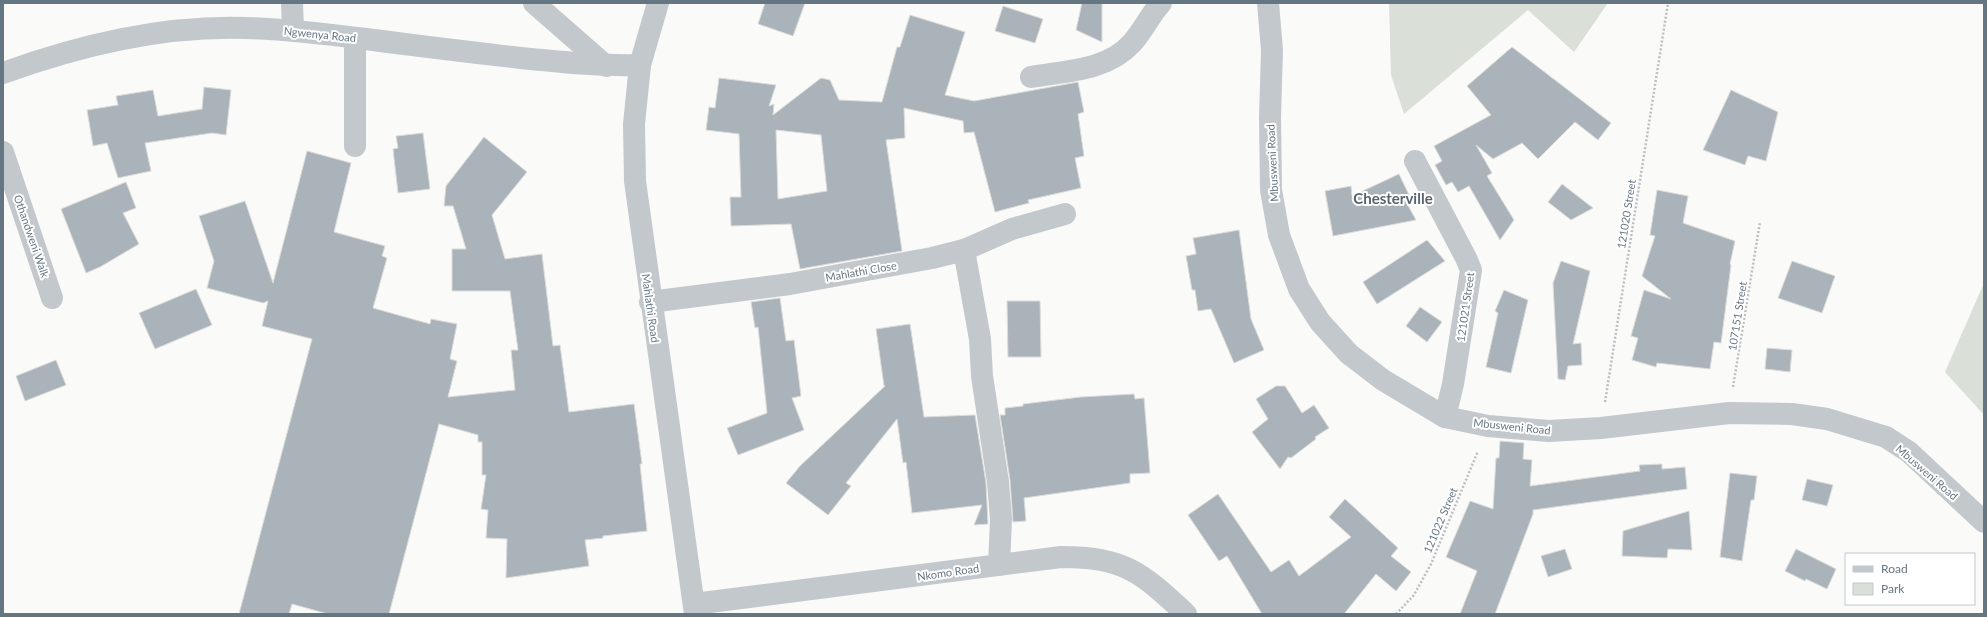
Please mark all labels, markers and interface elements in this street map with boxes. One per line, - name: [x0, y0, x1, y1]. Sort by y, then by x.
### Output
- street label: Ngwenya Road: [283, 24, 357, 44]
- street label: Mbusweni Road: [1263, 124, 1281, 202]
- street label: 121020 Street: [1614, 178, 1638, 250]
- district label: Chesterville: [1353, 189, 1433, 207]
- street label: Othandweni Walk: [12, 193, 52, 280]
- street label: Mahlathi Close: [824, 258, 898, 284]
- street label: 121021 Street: [1454, 271, 1476, 343]
- street label: Mahlathi Road: [640, 273, 662, 343]
- street label: 107151 Street: [1725, 280, 1749, 352]
- street label: Mbusweni Road: [1473, 415, 1551, 437]
- street label: Mbusweni Road: [1893, 442, 1961, 502]
- street label: 121022 Street: [1420, 485, 1460, 555]
- legend: [1845, 553, 1975, 605]
- street label: Nkomo Road: [916, 561, 980, 583]
- text: Road: [1881, 561, 1908, 576]
- text: Park: [1881, 581, 1905, 596]

